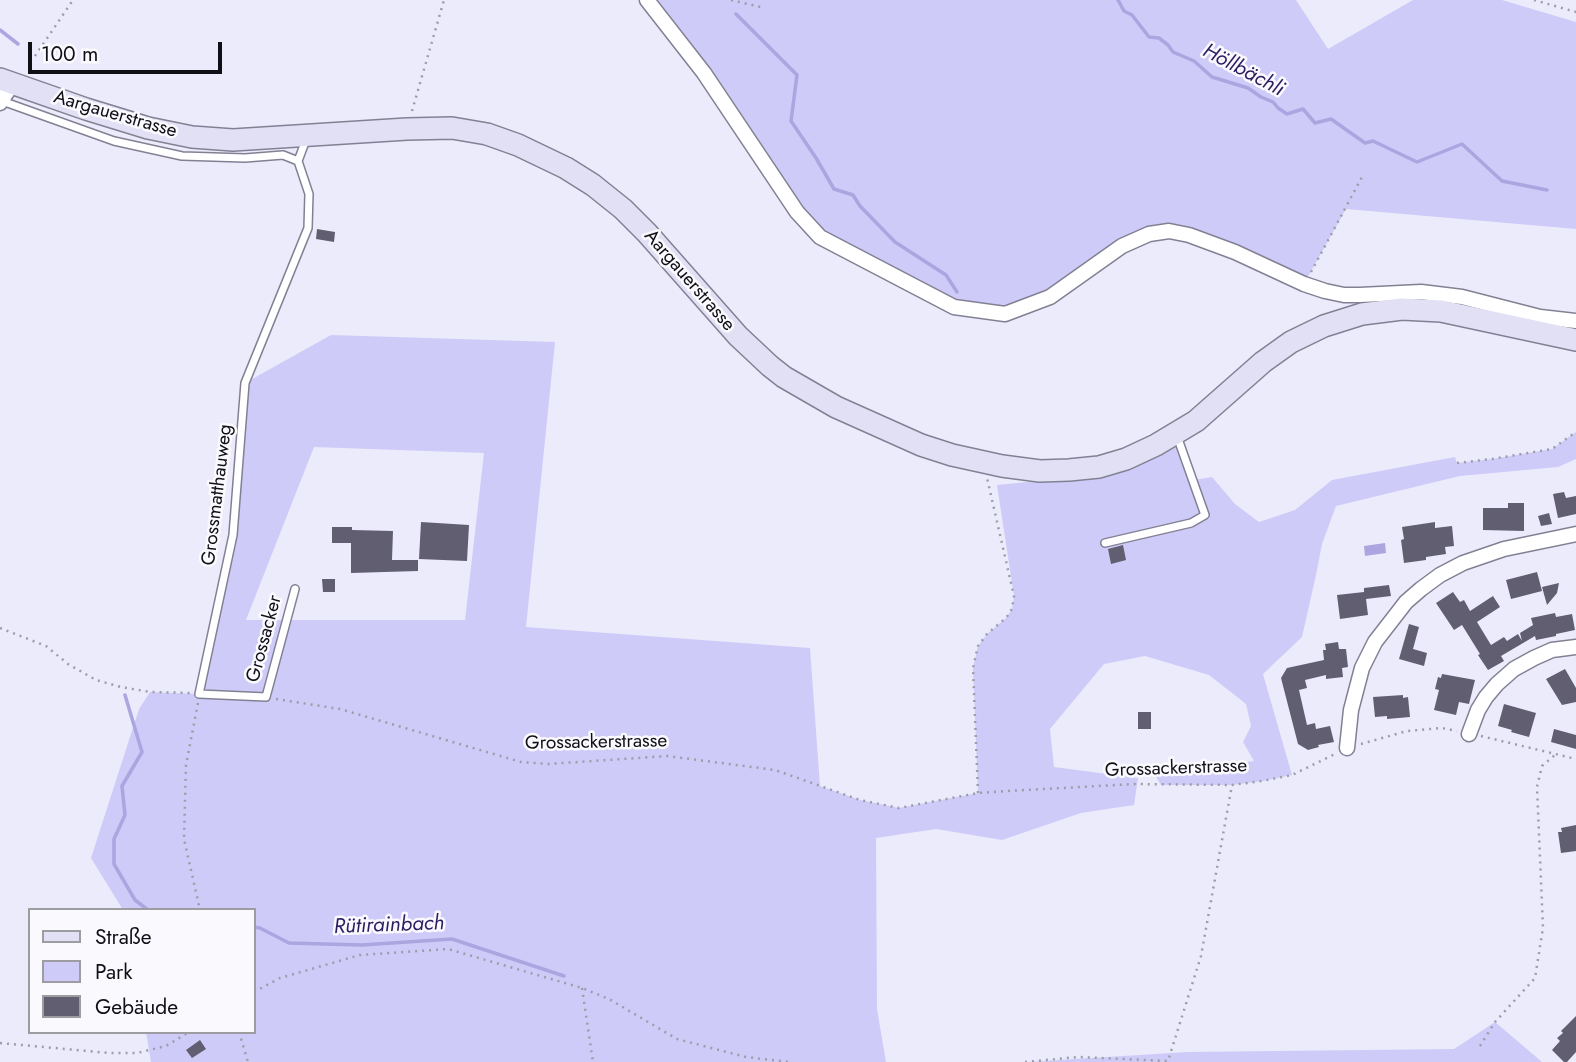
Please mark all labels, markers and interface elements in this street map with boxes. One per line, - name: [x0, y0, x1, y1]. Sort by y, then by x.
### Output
- scale bar: [32, 28, 226, 72]
- text: 100 m: [41, 39, 98, 69]
- water label: Höllbächli: [1198, 39, 1288, 103]
- street label: Aargauerstrasse: [51, 87, 179, 143]
- street label: Aargauerstrasse: [639, 226, 739, 336]
- street label: Grossmatthauweg: [198, 423, 238, 567]
- street label: Grossacker: [242, 593, 288, 685]
- street label: Grossackerstrasse: [525, 730, 667, 756]
- street label: Grossackerstrasse: [1105, 755, 1247, 783]
- legend: [28, 908, 256, 1034]
- water label: Rütirainbach: [333, 911, 445, 941]
- text: Straße: [95, 922, 152, 952]
- text: Park: [95, 957, 132, 987]
- text: Gebäude: [95, 992, 178, 1022]

